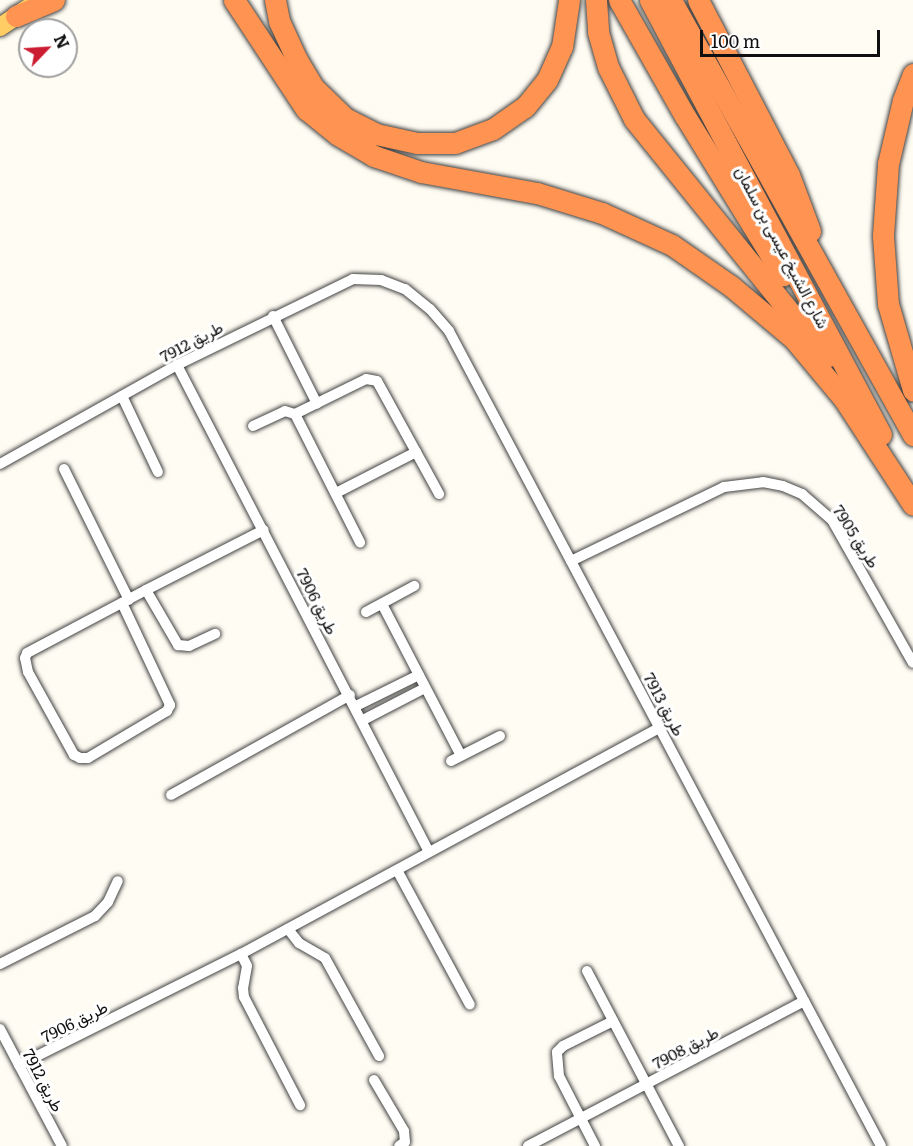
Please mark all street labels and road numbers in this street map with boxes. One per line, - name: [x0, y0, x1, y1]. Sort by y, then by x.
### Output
- street label: شارع الشيخ عيسى بن سلمان: [732, 163, 834, 331]
- street label: طريق 7912: [156, 317, 226, 365]
- street label: طريق 7905: [830, 501, 884, 571]
- street label: طريق 7906: [293, 565, 343, 637]
- street label: طريق 7913: [640, 669, 690, 739]
- street label: طريق 7906: [38, 996, 110, 1046]
- street label: طريق 7908: [649, 1022, 721, 1072]
- street label: طريق 7912: [20, 1045, 68, 1115]

